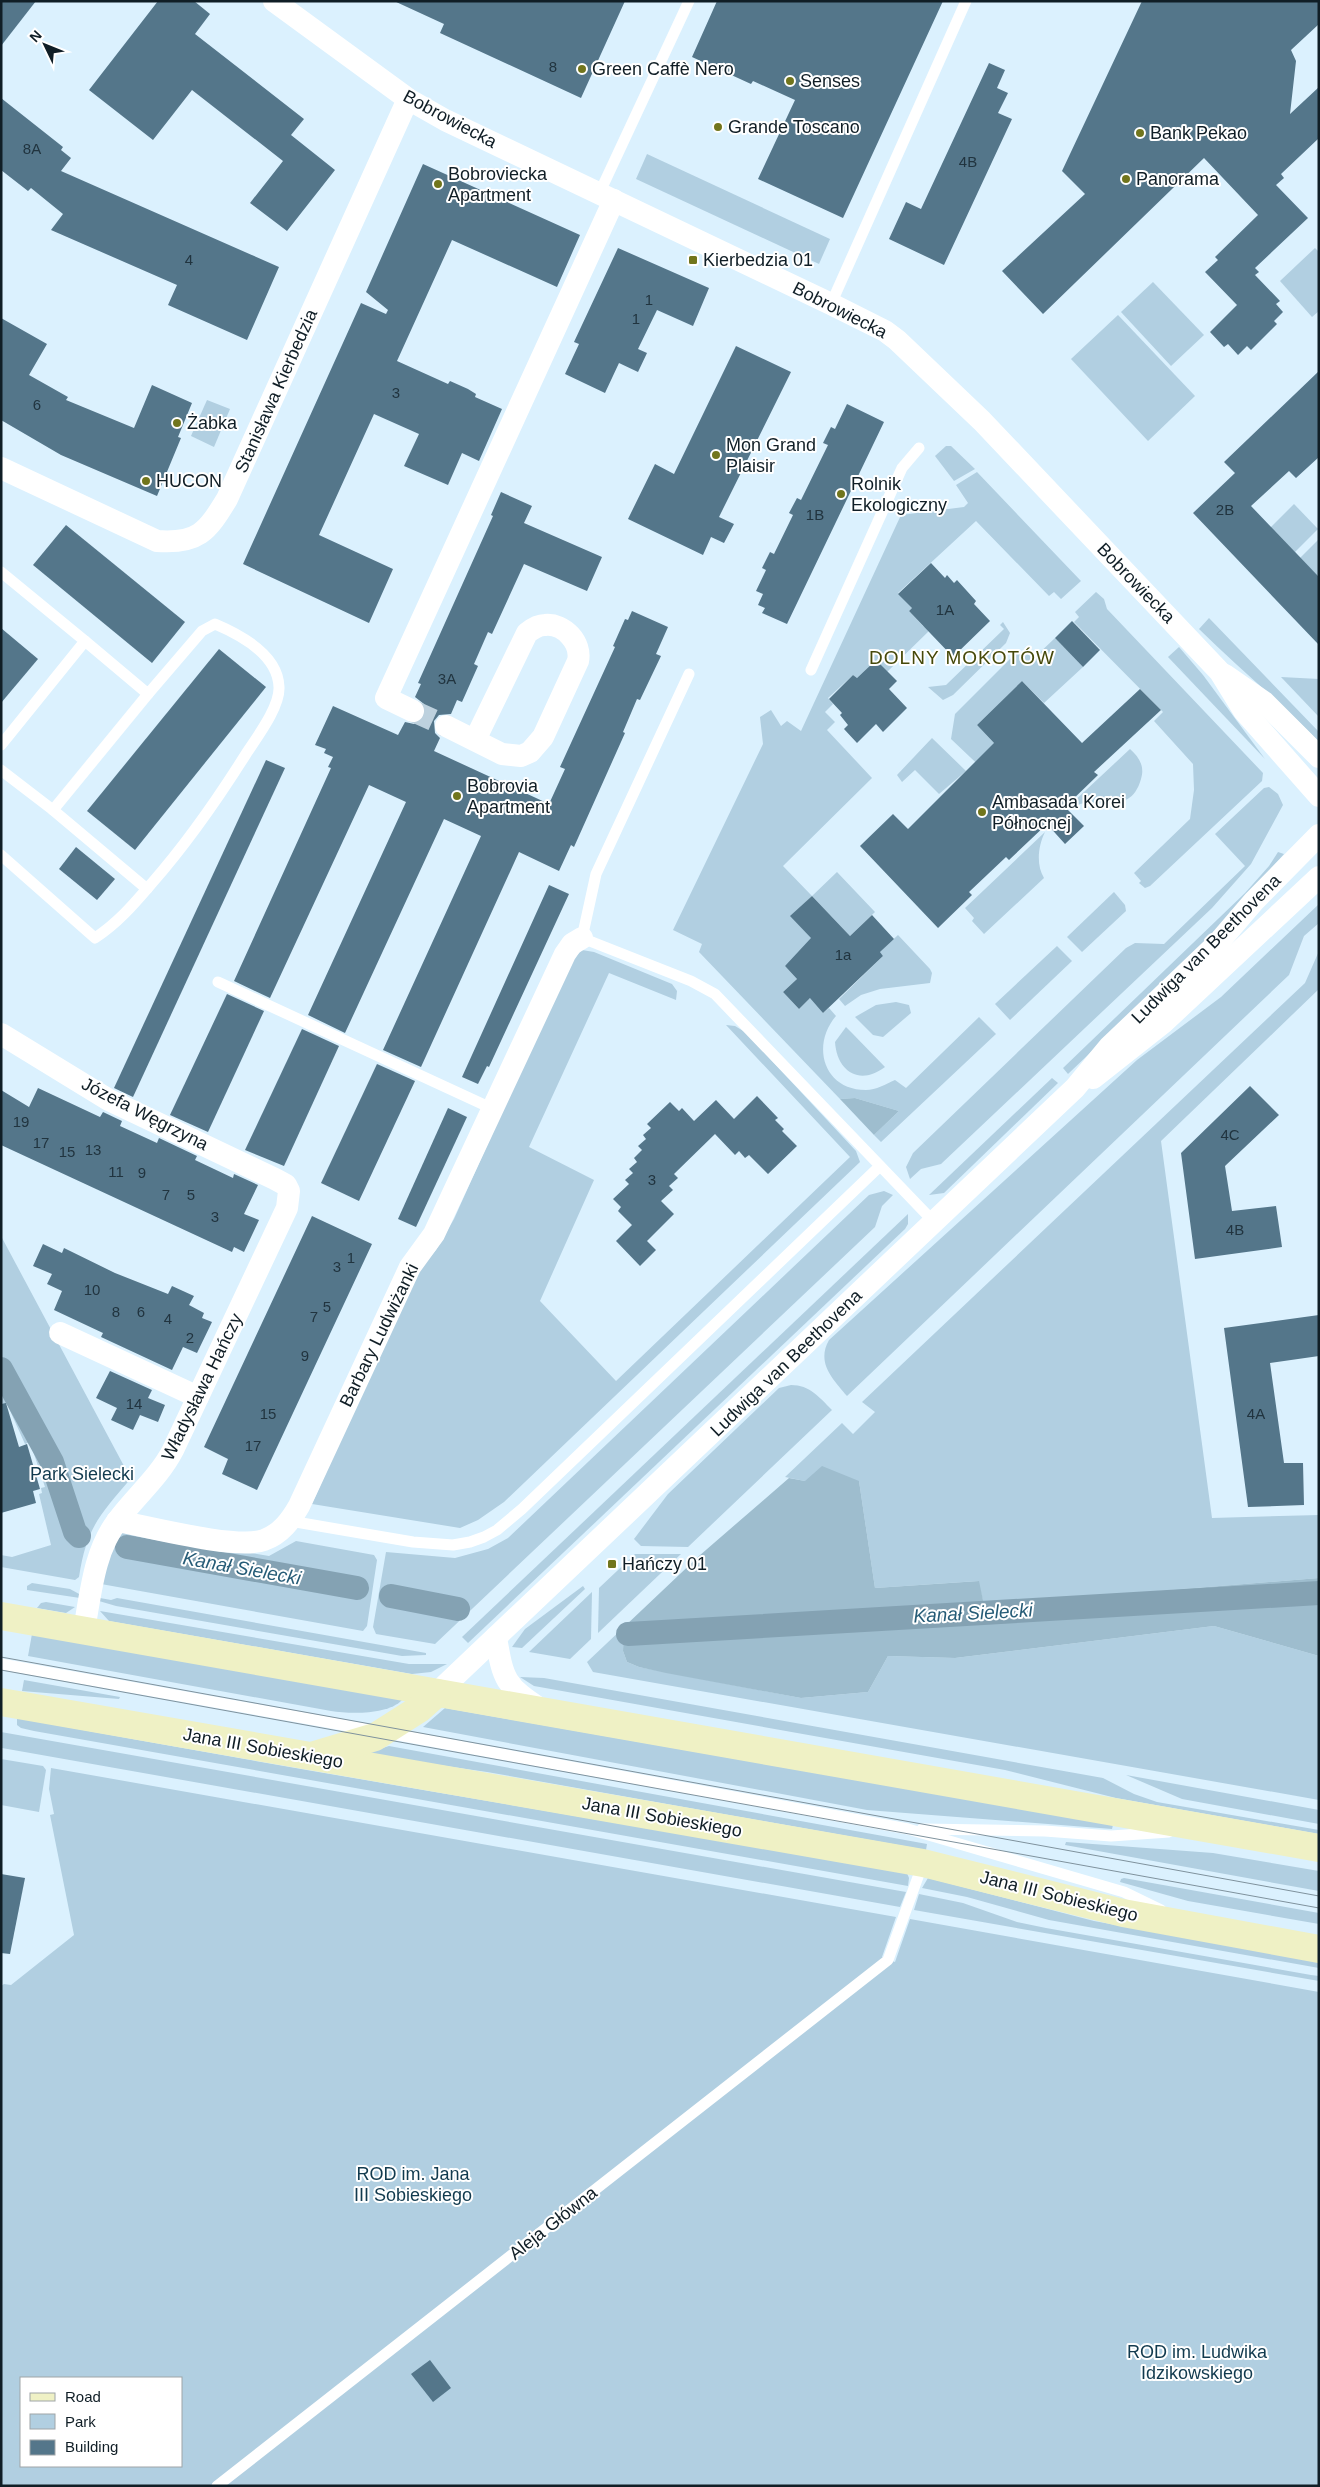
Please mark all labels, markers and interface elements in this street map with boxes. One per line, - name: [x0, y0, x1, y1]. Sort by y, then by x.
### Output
- north arrow: [20, 20, 70, 70]
- text: N: [26, 27, 45, 45]
- house number: 8: [549, 58, 557, 75]
- place label: Green Caffè Nero: [592, 59, 734, 79]
- marker: Green Caffè Nero: [576, 63, 588, 75]
- place label: Senses: [800, 71, 860, 91]
- marker: Senses: [784, 75, 796, 87]
- street label: Bobrowiecka: [400, 86, 501, 152]
- place label: Grande Toscano: [728, 117, 860, 137]
- marker: Grande Toscano: [712, 121, 724, 133]
- place label: Bank Pekao: [1150, 123, 1247, 143]
- marker: Bank Pekao: [1134, 127, 1146, 139]
- house number: 8A: [23, 140, 41, 157]
- house number: 4B: [959, 153, 977, 170]
- place label: Bobroviecka Apartment: [448, 164, 548, 205]
- place label: Panorama: [1136, 169, 1220, 189]
- marker: Panorama: [1120, 173, 1132, 185]
- marker: Bobroviecka Apartment: [432, 178, 444, 190]
- place label: Kierbedzia 01: [703, 250, 813, 270]
- house number: 4: [185, 251, 193, 268]
- marker: Kierbedzia 01: [687, 254, 699, 266]
- street label: Bobrowiecka: [790, 278, 891, 343]
- house number: 1: [645, 291, 653, 308]
- street label: Stanisława Kierbedzia: [231, 305, 322, 476]
- house number: 1: [632, 310, 640, 327]
- house number: 3: [392, 384, 400, 401]
- house number: 6: [33, 396, 41, 413]
- place label: Żabka: [187, 413, 238, 433]
- marker: Żabka: [171, 417, 183, 429]
- place label: Mon Grand Plaisir: [726, 435, 816, 476]
- marker: Mon Grand Plaisir: [710, 449, 722, 461]
- place label: HUCON: [156, 471, 222, 491]
- place label: Rolnik Ekologiczny: [851, 474, 947, 515]
- marker: HUCON: [140, 475, 152, 487]
- marker: Rolnik Ekologiczny: [835, 488, 847, 500]
- house number: 2B: [1216, 501, 1234, 518]
- house number: 1B: [806, 506, 824, 523]
- street label: Bobrowiecka: [1093, 539, 1180, 628]
- house number: 1A: [936, 601, 954, 618]
- district label: DOLNY MOKOTÓW: [869, 647, 1055, 668]
- house number: 3A: [438, 670, 456, 687]
- place label: Bobrovia Apartment: [467, 776, 550, 817]
- marker: Bobrovia Apartment: [451, 790, 463, 802]
- place label: Ambasada Korei Północnej: [992, 792, 1125, 833]
- marker: Ambasada Korei Północnej: [976, 806, 988, 818]
- street label: Ludwiga van Beethovena: [1127, 870, 1285, 1028]
- house number: 1a: [835, 946, 852, 963]
- street label: Józefa Węgrzyna: [79, 1074, 212, 1155]
- house number: 19: [13, 1113, 29, 1130]
- house number: 4C: [1220, 1126, 1240, 1143]
- house number: 17: [33, 1134, 49, 1151]
- house number: 13: [85, 1141, 101, 1158]
- house number: 15: [59, 1143, 75, 1160]
- house number: 11: [108, 1163, 124, 1180]
- house number: 9: [138, 1164, 146, 1181]
- house number: 3: [648, 1171, 656, 1188]
- house number: 7: [162, 1186, 170, 1203]
- house number: 5: [187, 1186, 195, 1203]
- house number: 3: [211, 1208, 219, 1225]
- house number: 4B: [1226, 1221, 1244, 1238]
- house number: 1: [347, 1249, 355, 1266]
- house number: 3: [333, 1258, 341, 1275]
- street label: Barbary Ludwiżanki: [336, 1260, 422, 1410]
- house number: 10: [84, 1281, 100, 1298]
- street label: Ludwiga van Beethovena: [706, 1285, 866, 1440]
- house number: 5: [323, 1298, 331, 1315]
- house number: 8: [112, 1303, 120, 1320]
- house number: 6: [137, 1303, 145, 1320]
- house number: 7: [310, 1308, 318, 1325]
- street label: Władysława Hańczy: [158, 1310, 246, 1464]
- house number: 4: [164, 1310, 172, 1327]
- house number: 2: [186, 1329, 194, 1346]
- house number: 9: [301, 1347, 309, 1364]
- house number: 14: [126, 1395, 142, 1412]
- house number: 15: [260, 1405, 276, 1422]
- house number: 4A: [1247, 1405, 1265, 1422]
- house number: 17: [245, 1437, 261, 1454]
- park label: Park Sielecki: [30, 1464, 134, 1484]
- water label: Kanał Sielecki: [181, 1547, 303, 1589]
- place label: Hańczy 01: [622, 1554, 707, 1574]
- marker: Hańczy 01: [606, 1558, 618, 1570]
- water label: Kanał Sielecki: [913, 1599, 1034, 1627]
- street label: Jana III Sobieskiego: [181, 1724, 345, 1772]
- street label: Jana III Sobieskiego: [580, 1793, 744, 1841]
- street label: Jana III Sobieskiego: [978, 1867, 1140, 1925]
- park label: ROD im. Jana III Sobieskiego: [354, 2164, 472, 2205]
- street label: Aleja Główna: [505, 2182, 602, 2264]
- park label: ROD im. Ludwika Idzikowskiego: [1127, 2342, 1268, 2383]
- legend: [20, 2377, 182, 2467]
- text: Road: [65, 2388, 101, 2405]
- text: Park: [65, 2413, 96, 2430]
- text: Building: [65, 2438, 118, 2455]

